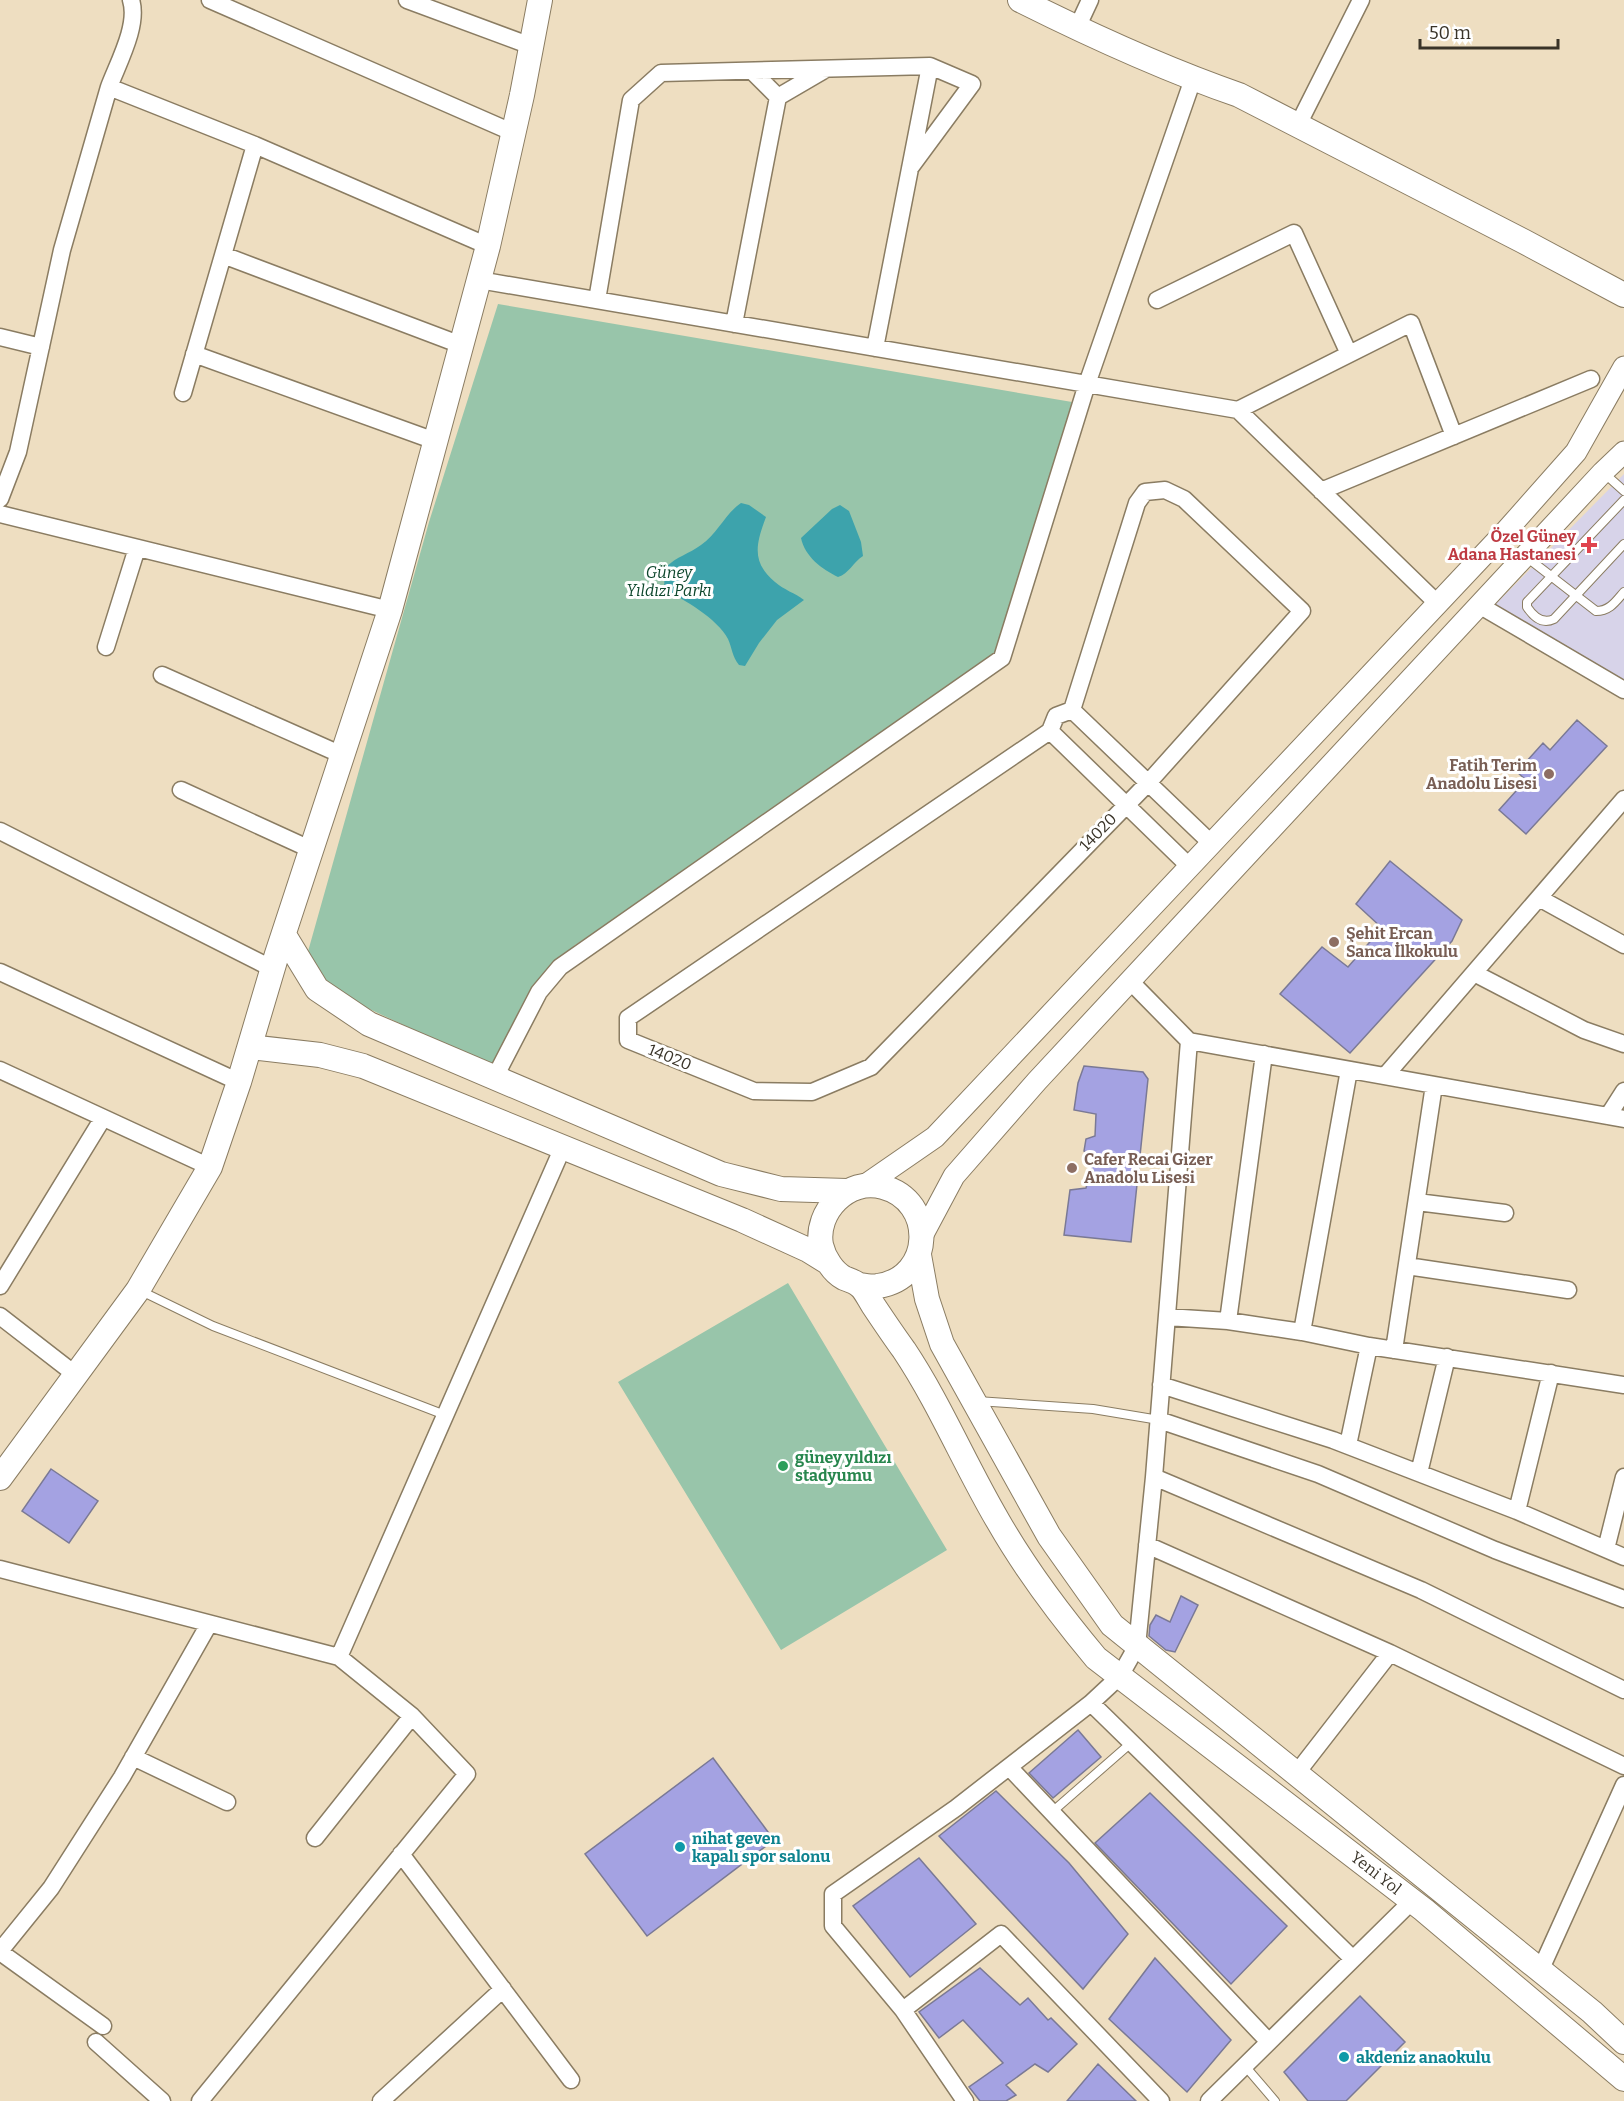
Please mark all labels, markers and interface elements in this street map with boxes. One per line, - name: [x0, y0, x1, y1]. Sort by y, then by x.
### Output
- scale bar: [1420, 12, 1558, 50]
- text: 50 m: [1429, 22, 1471, 44]
- place label: Özel Güney Adana Hastanesi: [1448, 527, 1576, 564]
- marker: Özel Güney Adana Hastanesi: [1580, 536, 1598, 554]
- park label: Güney Yıldızı Parkı: [626, 563, 712, 600]
- place label: Fatih Terim Anadolu Lisesi: [1426, 756, 1538, 793]
- marker: Fatih Terim Anadolu Lisesi: [1542, 767, 1556, 781]
- street label: 14020: [1076, 809, 1120, 855]
- place label: Şehit Ercan Sanca İlkokulu: [1346, 924, 1458, 961]
- marker: Şehit Ercan Sanca İlkokulu: [1327, 935, 1341, 949]
- street label: 14020: [646, 1040, 694, 1074]
- place label: Cafer Recai Gizer Anadolu Lisesi: [1084, 1150, 1213, 1187]
- marker: Cafer Recai Gizer Anadolu Lisesi: [1065, 1161, 1079, 1175]
- place label: güney yıldızı stadyumu: [795, 1448, 892, 1485]
- marker: güney yıldızı stadyumu: [776, 1459, 790, 1473]
- place label: nihat geven kapalı spor salonu: [692, 1829, 831, 1866]
- marker: nihat geven kapalı spor salonu: [673, 1840, 687, 1854]
- street label: Yeni Yol: [1347, 1847, 1405, 1899]
- place label: akdeniz anaokulu: [1356, 2048, 1491, 2067]
- marker: akdeniz anaokulu: [1337, 2050, 1351, 2064]

